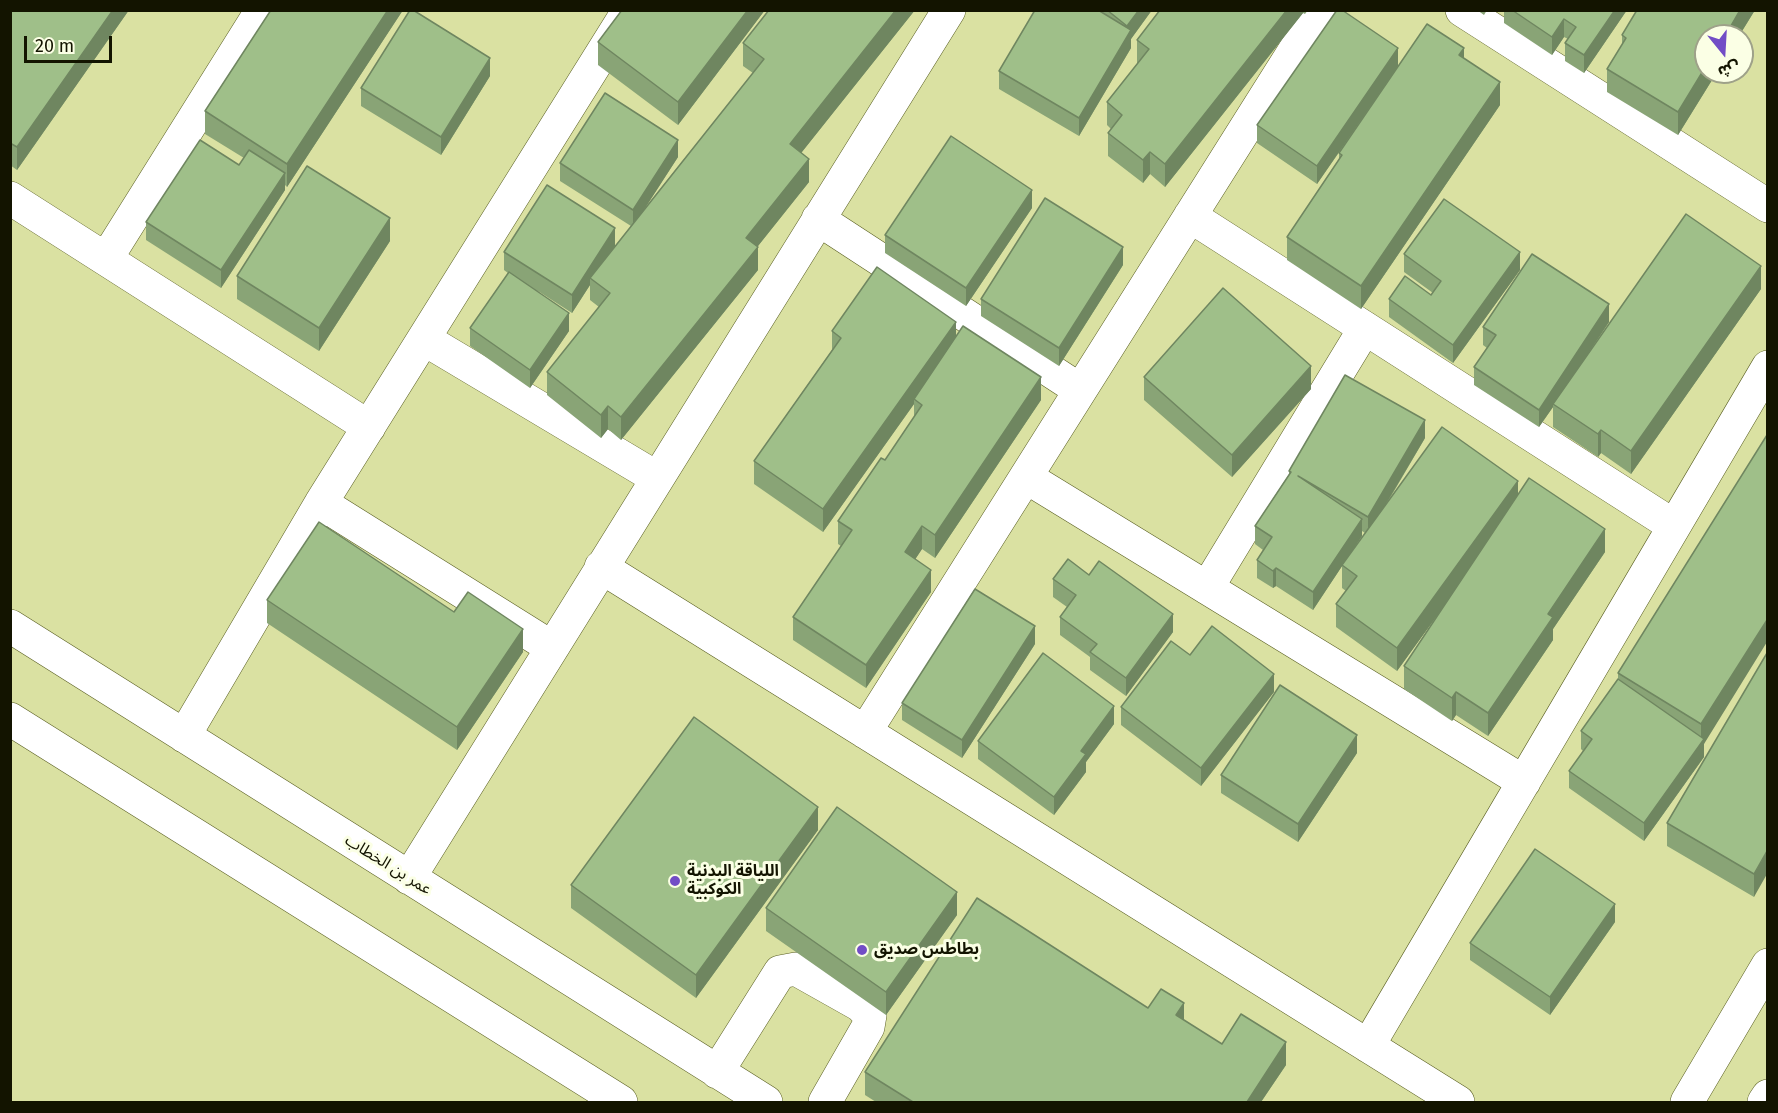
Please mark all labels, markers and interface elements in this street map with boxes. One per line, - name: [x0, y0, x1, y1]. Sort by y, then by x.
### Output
- scale bar: [27, 24, 116, 62]
- north arrow: [1694, 24, 1754, 84]
- text: 20 m: [35, 35, 74, 57]
- text: ش: [1716, 57, 1742, 82]
- street label: عمر بن الخطاب: [341, 831, 435, 899]
- place label: اللياقة البدنية الكوكبية: [687, 862, 779, 900]
- marker: اللياقة البدنية الكوكبية: [668, 874, 682, 888]
- place label: بطاطس صديق: [874, 940, 979, 960]
- marker: بطاطس صديق: [855, 943, 869, 957]

